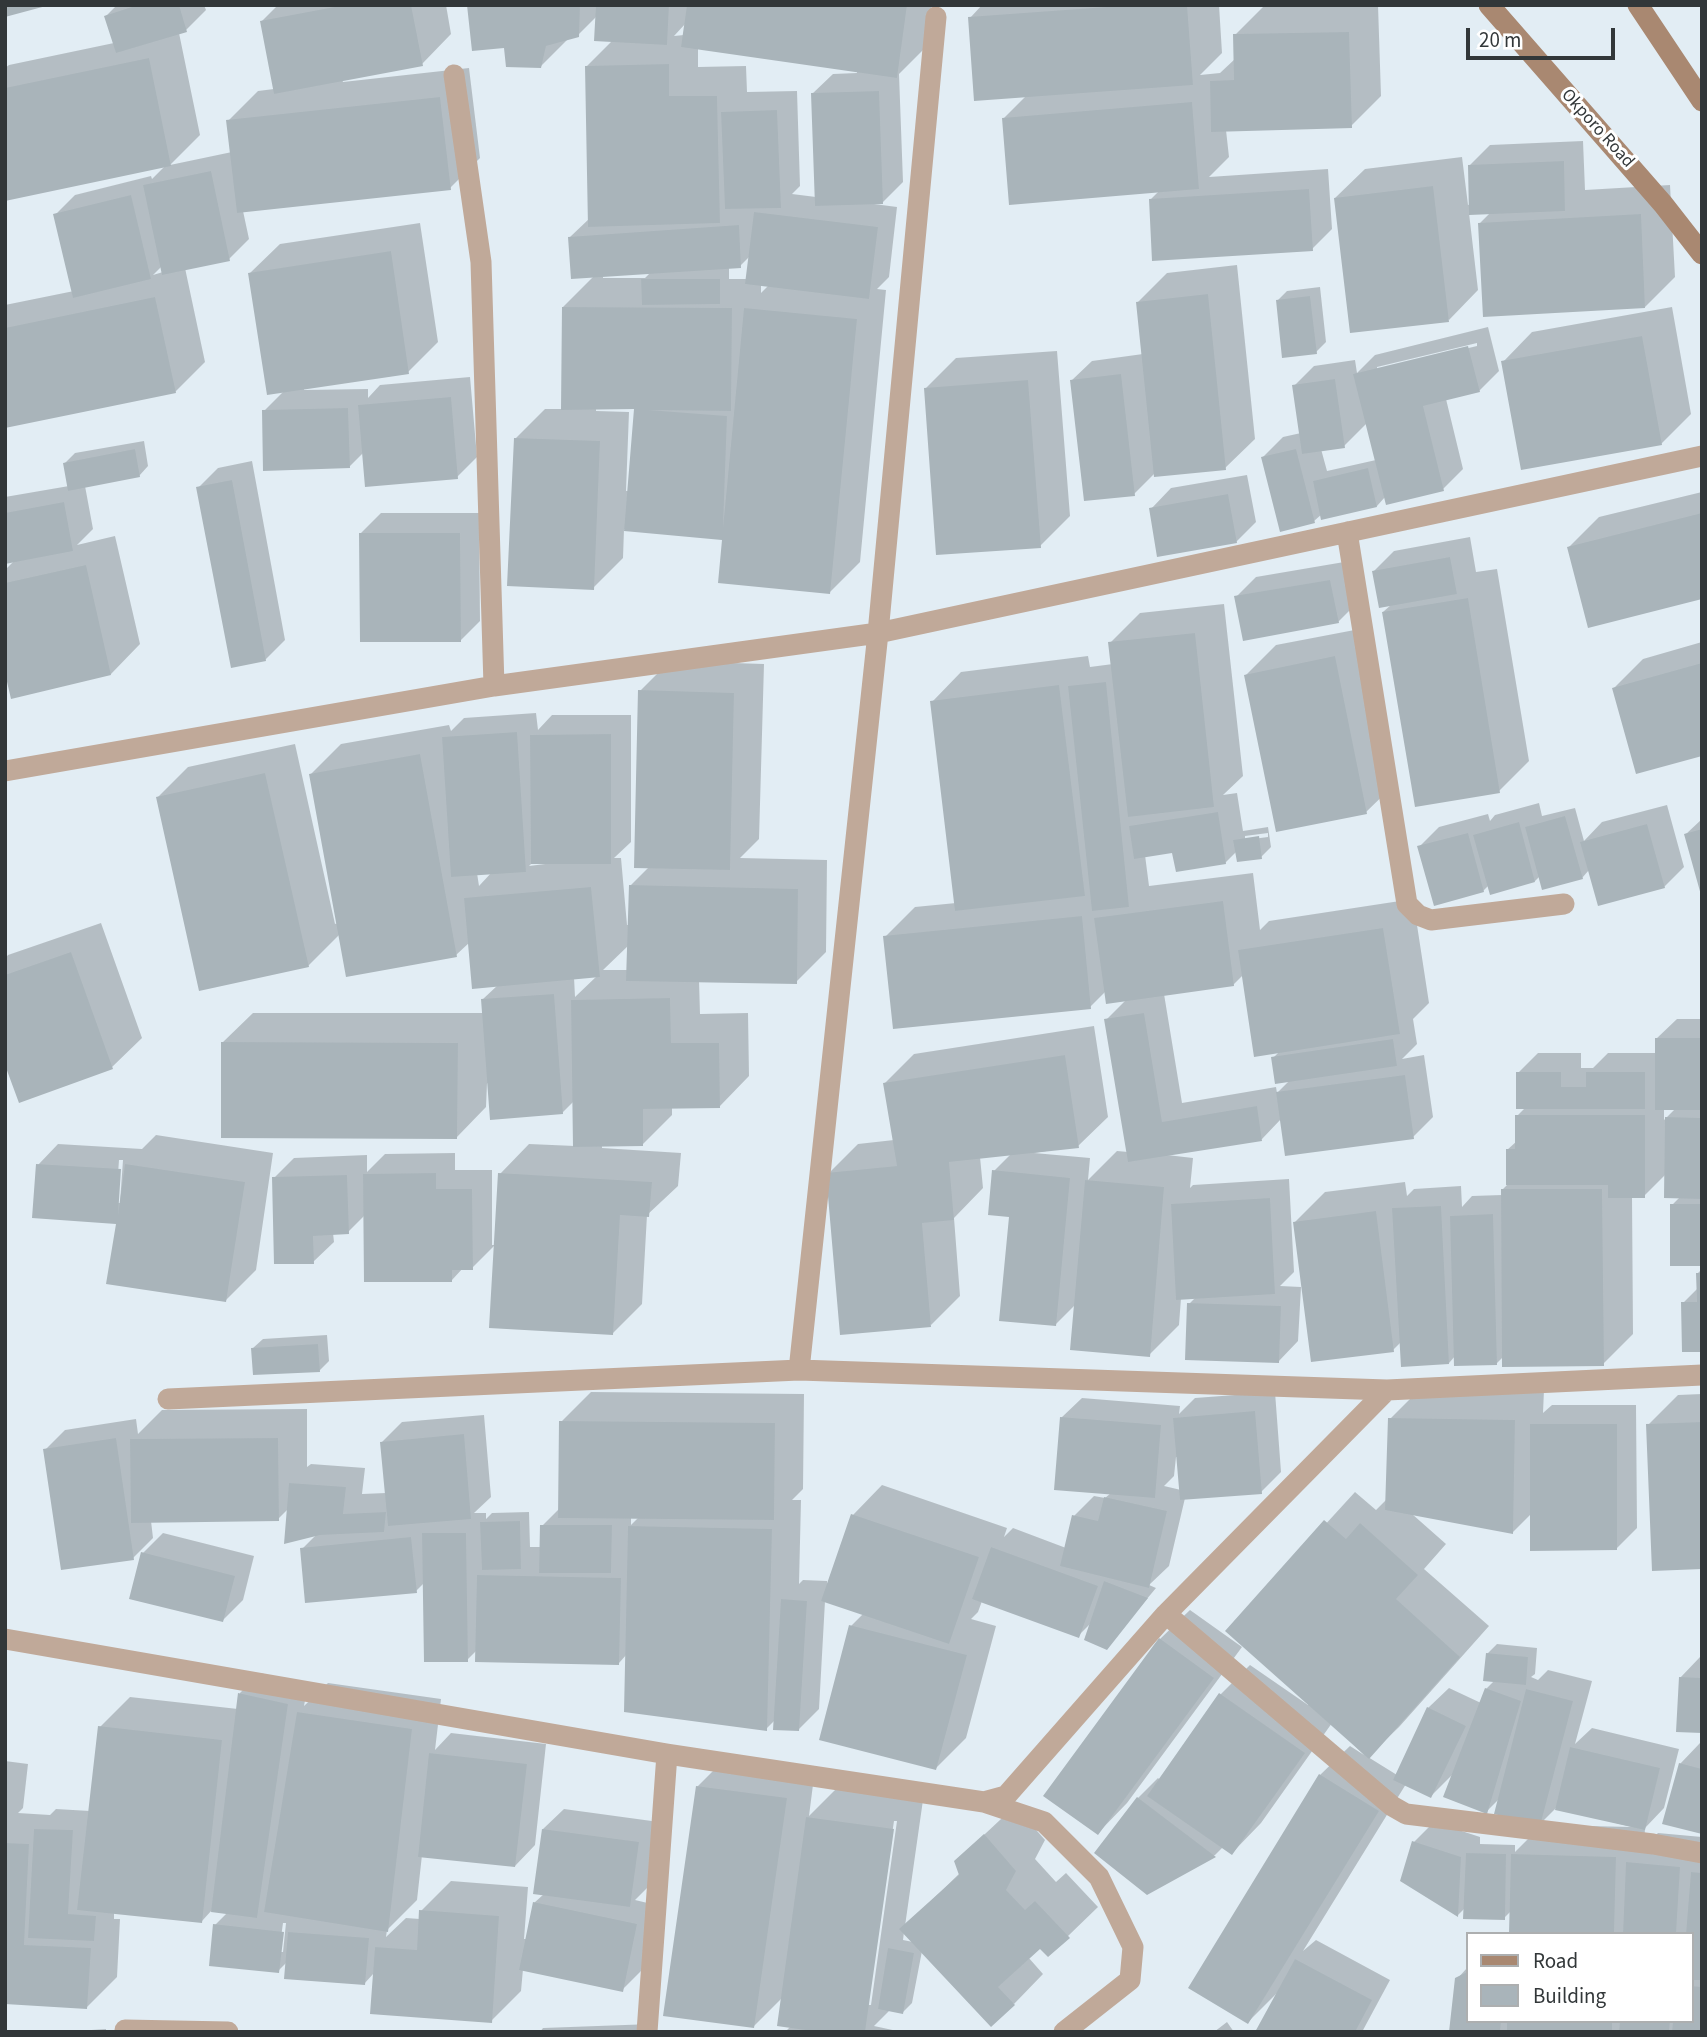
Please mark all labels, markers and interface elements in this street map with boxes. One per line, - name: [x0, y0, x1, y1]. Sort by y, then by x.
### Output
- scale bar: [1469, 14, 1618, 58]
- text: 20 m: [1479, 25, 1521, 55]
- street label: Okporo Road: [1556, 85, 1638, 173]
- legend: [1466, 1932, 1693, 2023]
- text: Road: [1533, 1946, 1578, 1976]
- text: Building: [1533, 1981, 1606, 2011]

